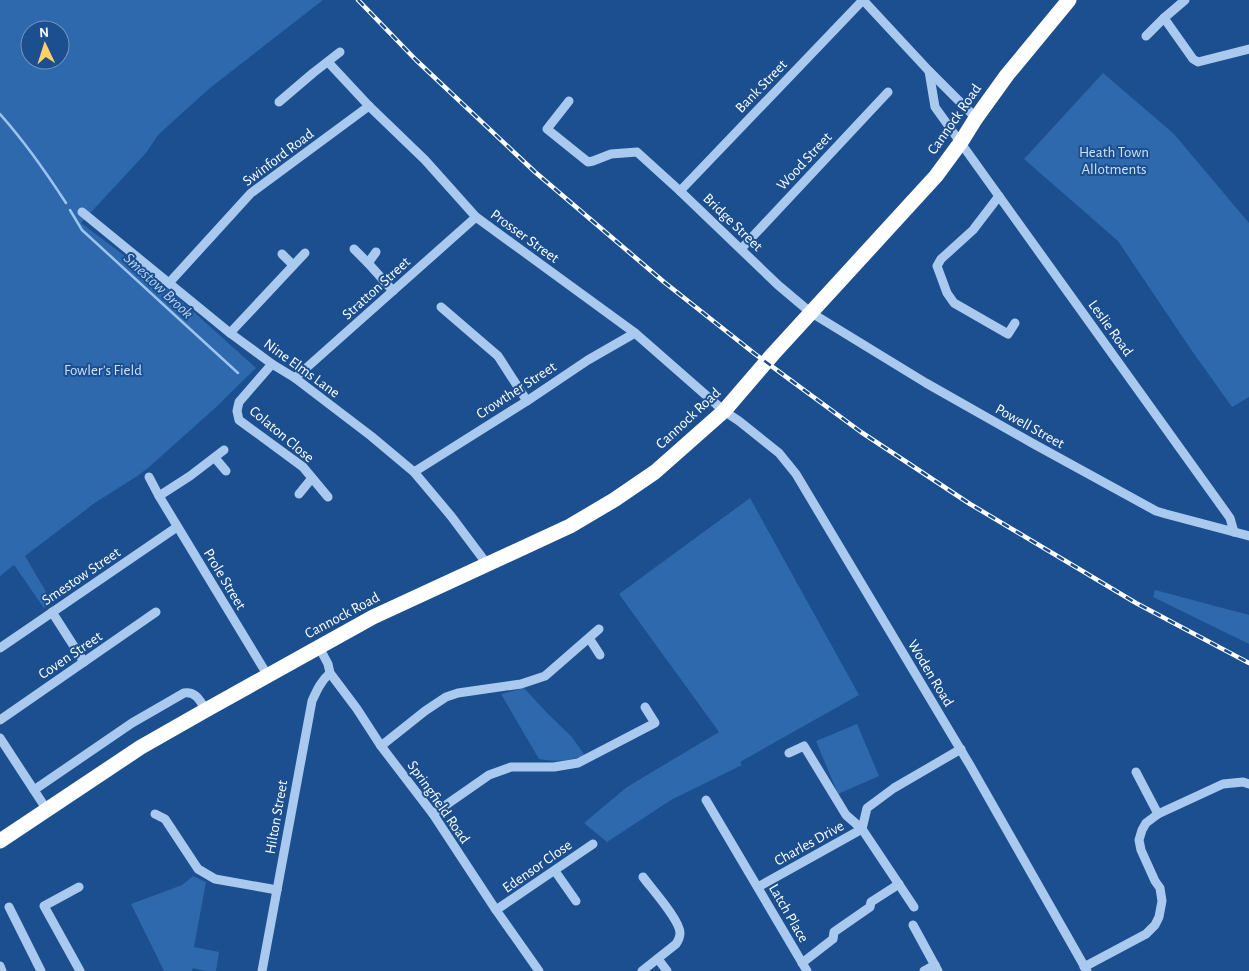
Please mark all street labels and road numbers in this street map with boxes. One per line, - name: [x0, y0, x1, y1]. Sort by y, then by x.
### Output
- street label: Bank Street: [733, 57, 790, 116]
- street label: Cannock Road: [925, 81, 984, 157]
- street label: Swinford Road: [240, 126, 317, 189]
- street label: Wood Street: [774, 129, 835, 193]
- street label: Bridge Street: [700, 191, 765, 254]
- street label: Prosser Street: [488, 207, 562, 266]
- street label: Stratton Street: [340, 254, 413, 323]
- street label: Leslie Road: [1085, 298, 1136, 359]
- street label: Nine Elms Lane: [261, 336, 342, 401]
- street label: Crowther Street: [474, 359, 559, 422]
- street label: Cannock Road: [653, 385, 724, 452]
- street label: Powell Street: [993, 401, 1067, 452]
- street label: Colaton Close: [247, 403, 317, 466]
- street label: Smestow Street: [39, 545, 123, 608]
- street label: Prole Street: [201, 546, 249, 613]
- street label: Cannock Road: [302, 589, 382, 641]
- street label: Coven Street: [36, 629, 105, 682]
- street label: Woden Road: [905, 637, 956, 709]
- street label: Springfield Road: [405, 758, 473, 847]
- street label: Hilton Street: [263, 779, 290, 855]
- street label: Charles Drive: [772, 818, 847, 869]
- street label: Edensor Close: [500, 837, 575, 896]
- street label: Latch Place: [766, 881, 811, 945]

